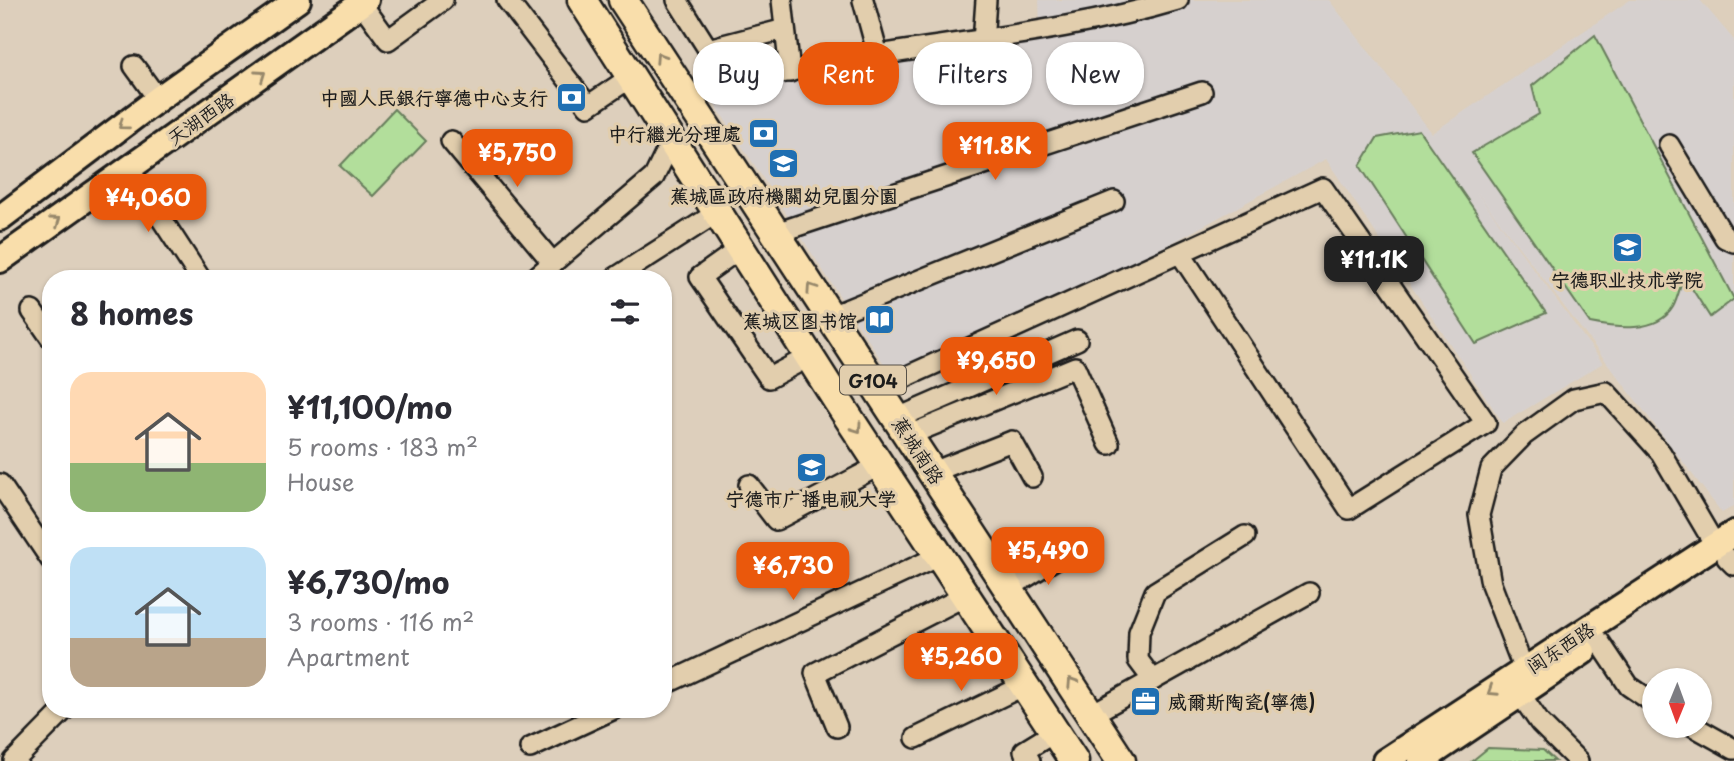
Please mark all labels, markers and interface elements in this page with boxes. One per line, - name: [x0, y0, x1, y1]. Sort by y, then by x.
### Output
- chip: Buy: [693, 42, 784, 105]
- chip: Rent: [798, 42, 899, 105]
- chip: Filters: [913, 42, 1032, 105]
- chip: New: [1046, 42, 1144, 105]
- one-way arrow: [655, 51, 668, 64]
- one-way arrow: [253, 71, 266, 83]
- bank icon: 中國人民銀行寧德中心支行: [554, 80, 588, 114]
- place label: 中國人民銀行寧德中心支行: [320, 83, 548, 111]
- street label: 天湖西路: [161, 85, 239, 151]
- bank icon: 中行繼光分理處: [747, 116, 781, 150]
- one-way arrow: [118, 117, 131, 130]
- place label: 中行繼光分理處: [608, 119, 741, 147]
- pin: ¥11.8K: [938, 122, 1052, 182]
- text: ¥11.8K: [958, 127, 1032, 162]
- pin: ¥5,750: [460, 130, 574, 189]
- text: ¥5,750: [478, 134, 556, 169]
- school or university icon: 蕉城區政府機關幼兒園分園: [767, 147, 801, 181]
- pin: ¥4,060: [91, 174, 205, 234]
- text: ¥4,060: [105, 179, 191, 214]
- place label: 蕉城區政府機關幼兒園分園: [670, 181, 898, 209]
- one-way arrow: [48, 217, 61, 229]
- school or university icon: 宁德职业技术学院: [1610, 231, 1644, 265]
- pin: ¥11.1K: [1317, 236, 1431, 296]
- text: ¥11.1K: [1340, 241, 1408, 276]
- place label: 宁德职业技术学院: [1551, 265, 1703, 293]
- one-way arrow: [807, 283, 819, 296]
- text: 8 homes: [70, 290, 193, 335]
- icon: filters: [606, 293, 644, 331]
- library icon: 蕉城区图书馆: [863, 303, 897, 337]
- place label: 蕉城区图书馆: [743, 306, 857, 334]
- pin: ¥9,650: [939, 338, 1053, 397]
- text: ¥9,650: [956, 342, 1036, 377]
- road number: G104: [840, 366, 906, 394]
- text: ¥11,100/mo: [287, 384, 452, 429]
- icon: home: [126, 400, 210, 484]
- street label: 蕉城南路: [887, 410, 951, 490]
- one-way arrow: [849, 420, 861, 433]
- text: 5 rooms · 183 m²: [287, 429, 478, 464]
- school or university icon: 宁德市广播电视大学: [794, 450, 828, 484]
- text: House: [287, 464, 354, 499]
- place label: 宁德市广播电视大学: [725, 484, 897, 512]
- pin: ¥5,490: [991, 528, 1105, 587]
- text: ¥5,490: [1007, 532, 1089, 567]
- pin: ¥6,730: [736, 542, 850, 602]
- text: ¥6,730: [752, 547, 834, 582]
- text: ¥6,730/mo: [287, 559, 449, 604]
- icon: home: [126, 575, 210, 659]
- text: 3 rooms · 116 m²: [287, 604, 474, 639]
- street label: 闽东西路: [1520, 615, 1600, 679]
- pin: ¥5,260: [904, 634, 1018, 693]
- text: ¥5,260: [920, 638, 1002, 673]
- text: Apartment: [287, 639, 410, 674]
- north arrow: [1642, 668, 1712, 738]
- map controls: [1642, 668, 1712, 738]
- one-way arrow: [1067, 677, 1080, 690]
- one-way arrow: [1487, 683, 1500, 696]
- office icon: 威爾斯陶瓷(寧德): [1128, 684, 1162, 718]
- place label: 威爾斯陶瓷(寧德): [1168, 687, 1315, 715]

